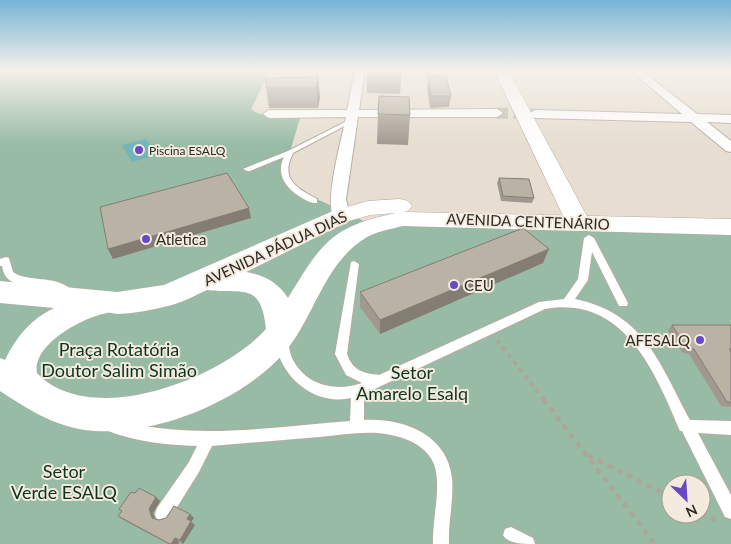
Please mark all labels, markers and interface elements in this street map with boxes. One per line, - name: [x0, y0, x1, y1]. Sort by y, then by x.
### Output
- place label: Piscina ESALQ: [149, 143, 226, 158]
- marker: Piscina ESALQ: [133, 144, 145, 156]
- street label: AVENIDA PÁDUA DIAS: [200, 207, 350, 289]
- street label: AVENIDA CENTENÁRIO: [446, 209, 610, 233]
- place label: Atletica: [156, 230, 206, 248]
- marker: Atletica: [140, 233, 152, 245]
- place label: CEU: [464, 276, 494, 294]
- marker: CEU: [448, 279, 460, 291]
- place label: AFESALQ: [625, 331, 690, 349]
- marker: AFESALQ: [694, 334, 706, 346]
- park label: Praça Rotatória Doutor Salim Simão: [41, 338, 197, 381]
- park label: Setor Amarelo Esalq: [356, 361, 468, 404]
- park label: Setor Verde ESALQ: [11, 460, 118, 503]
- north arrow: [661, 474, 711, 524]
- text: N: [683, 501, 700, 521]

